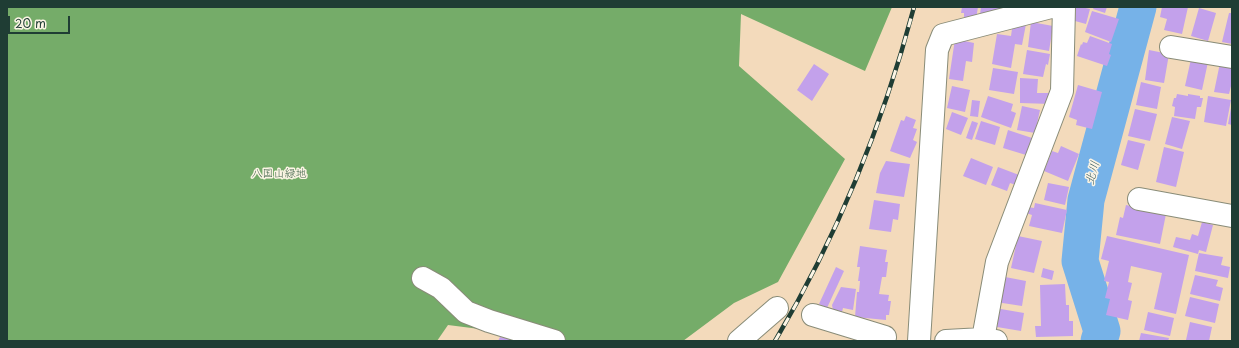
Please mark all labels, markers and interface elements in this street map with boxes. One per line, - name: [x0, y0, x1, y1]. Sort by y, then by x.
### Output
- scale bar: [10, 8, 72, 34]
- text: 20 m: [15, 14, 46, 32]
- water label: 北川: [1083, 160, 1103, 186]
- park label: 八国山緑地: [252, 167, 306, 181]

